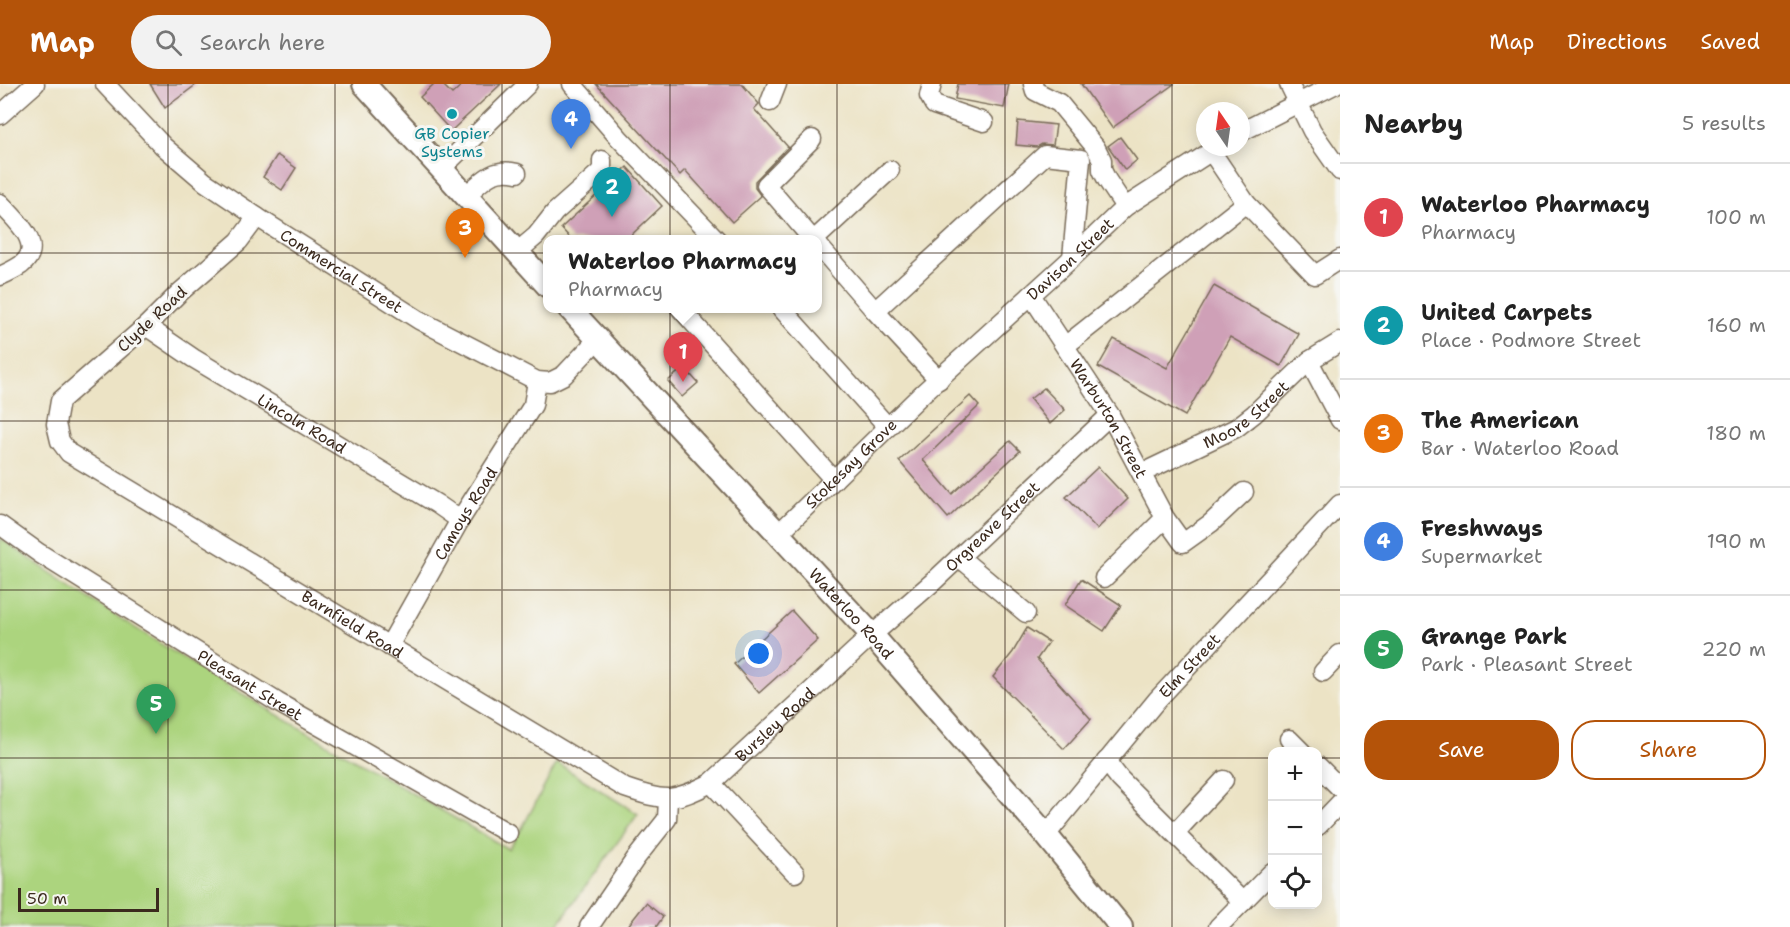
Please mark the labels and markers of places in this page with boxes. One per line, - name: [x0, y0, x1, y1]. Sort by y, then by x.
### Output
- pin: 4: [552, 100, 590, 149]
- marker: GB Copier Systems: [445, 107, 459, 121]
- place label: GB Copier Systems: [414, 123, 490, 162]
- pin: 2: [592, 168, 632, 217]
- pin: 3: [446, 208, 484, 258]
- pin: 1: [664, 332, 702, 382]
- pin: 5: [136, 684, 176, 734]

